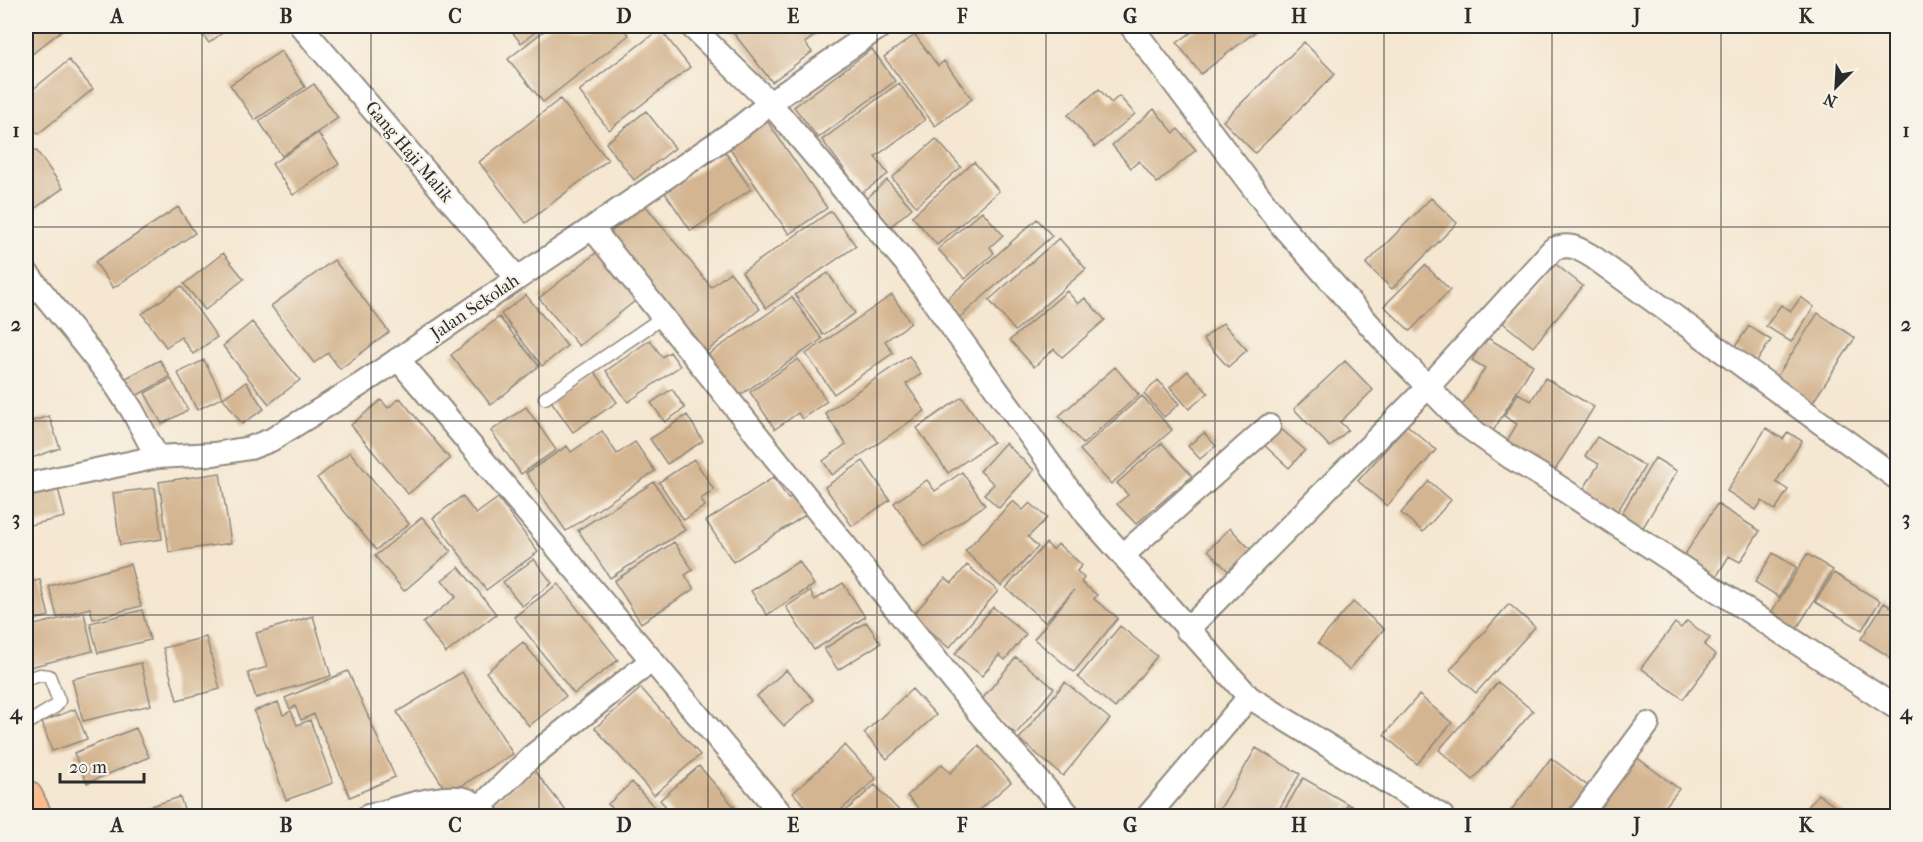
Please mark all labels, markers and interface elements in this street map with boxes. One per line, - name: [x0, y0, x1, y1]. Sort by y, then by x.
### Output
- text: A: [109, 5, 125, 28]
- text: B: [279, 5, 293, 28]
- text: C: [448, 5, 462, 28]
- text: D: [616, 5, 632, 28]
- text: E: [787, 5, 799, 28]
- text: F: [956, 5, 968, 28]
- text: G: [1123, 5, 1137, 28]
- text: H: [1291, 5, 1307, 28]
- text: I: [1464, 5, 1472, 28]
- text: J: [1631, 5, 1641, 28]
- text: K: [1799, 5, 1815, 28]
- north arrow: [1806, 57, 1866, 117]
- text: N: [1820, 89, 1840, 111]
- street label: Gang Haji Malik: [361, 97, 458, 207]
- text: 1: [12, 119, 20, 142]
- text: 1: [1902, 119, 1910, 142]
- street label: Jalan Sekolah: [425, 270, 523, 345]
- text: 2: [11, 313, 21, 336]
- text: 2: [1901, 313, 1911, 336]
- text: 3: [12, 507, 20, 530]
- text: 3: [1902, 507, 1910, 530]
- text: 4: [9, 701, 23, 725]
- text: 4: [1899, 701, 1913, 725]
- scale bar: [60, 746, 144, 784]
- text: 20 m: [69, 757, 107, 778]
- text: A: [109, 814, 125, 837]
- text: B: [279, 814, 293, 837]
- text: C: [448, 814, 462, 837]
- text: D: [616, 814, 632, 837]
- text: E: [787, 814, 799, 837]
- text: F: [956, 814, 968, 837]
- text: G: [1123, 814, 1137, 837]
- text: H: [1291, 814, 1307, 837]
- text: I: [1464, 814, 1472, 837]
- text: J: [1631, 814, 1641, 837]
- text: K: [1799, 814, 1815, 837]

